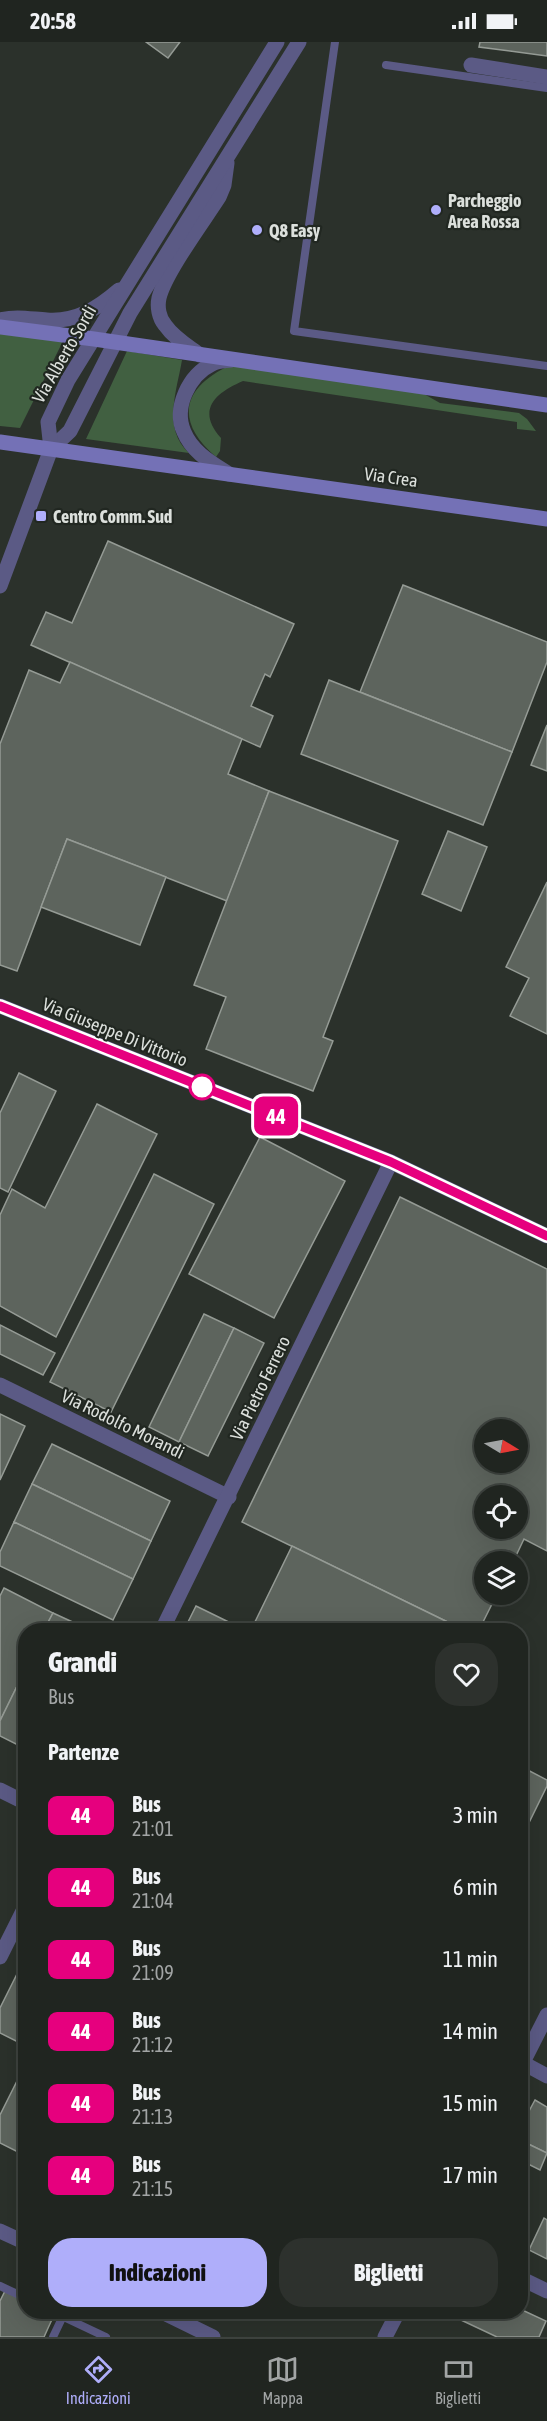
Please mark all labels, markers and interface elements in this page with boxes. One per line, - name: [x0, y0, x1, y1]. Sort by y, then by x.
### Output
- text: 20:58: [30, 8, 76, 34]
- place label: Parcheggio Area Rossa: [447, 190, 521, 232]
- marker: Parcheggio Area Rossa: [429, 203, 443, 217]
- place label: Q8 Easy: [269, 220, 321, 241]
- marker: Q8 Easy: [250, 223, 264, 237]
- street label: Via Alberto Sordi: [28, 301, 100, 407]
- street label: Via Crea: [363, 463, 419, 491]
- place label: Centro Comm. Sud: [53, 506, 172, 527]
- marker: Centro Comm. Sud: [34, 509, 48, 523]
- street label: Via Giuseppe Di Vittorio: [39, 993, 191, 1071]
- unlabelled marker: [189, 1074, 215, 1100]
- line badge: 44: [249, 1096, 303, 1136]
- text: 44: [266, 1104, 286, 1128]
- street label: Via Pietro Ferrero: [226, 1332, 294, 1444]
- street label: Via Rodolfo Morandi: [58, 1385, 188, 1463]
- north arrow: [474, 1419, 528, 1473]
- map controls: [474, 1419, 528, 1605]
- button: locate: [474, 1485, 528, 1539]
- button: layers: [474, 1551, 528, 1605]
- button: heart: [435, 1643, 498, 1706]
- text: Grandi: [48, 1646, 117, 1678]
- text: Bus: [48, 1685, 74, 1708]
- text: Partenze: [48, 1739, 119, 1765]
- text: Bus: [132, 1791, 161, 1817]
- text: 3 min: [453, 1802, 498, 1828]
- text: 44: [71, 1803, 91, 1827]
- text: 21:01: [132, 1817, 174, 1840]
- text: Bus: [132, 1863, 161, 1889]
- text: 6 min: [453, 1874, 498, 1900]
- text: 44: [71, 1875, 91, 1899]
- text: 21:04: [132, 1889, 174, 1912]
- text: Bus: [132, 1935, 161, 1961]
- text: 11 min: [443, 1946, 498, 1972]
- text: 44: [71, 1947, 91, 1971]
- text: 21:09: [132, 1961, 174, 1984]
- text: Bus: [132, 2007, 161, 2033]
- text: 14 min: [443, 2018, 498, 2044]
- text: 44: [71, 2019, 91, 2043]
- text: 21:12: [132, 2033, 173, 2056]
- text: Bus: [132, 2079, 161, 2105]
- text: 15 min: [443, 2090, 498, 2116]
- text: 44: [71, 2091, 91, 2115]
- text: 21:13: [132, 2105, 173, 2128]
- text: Bus: [132, 2151, 161, 2177]
- text: 17 min: [443, 2162, 498, 2188]
- text: 44: [71, 2163, 91, 2187]
- text: 21:15: [132, 2177, 173, 2200]
- button: Indicazioni: [48, 2238, 267, 2307]
- button: Biglietti: [279, 2238, 498, 2307]
- tab: Indicazioni: [66, 2353, 131, 2407]
- tab: Mappa: [262, 2353, 303, 2407]
- tab: Biglietti: [435, 2353, 481, 2407]

